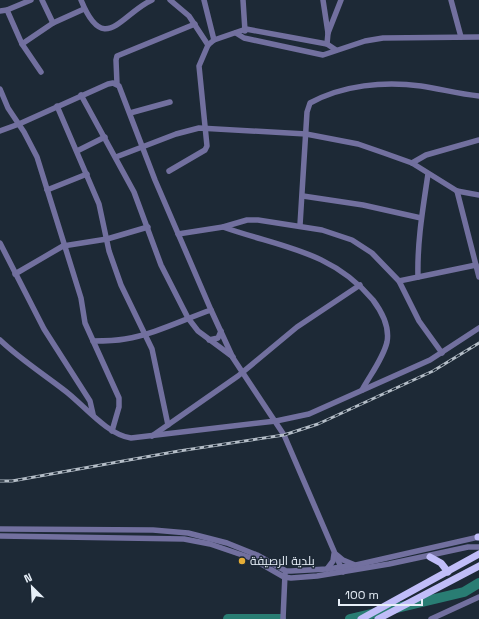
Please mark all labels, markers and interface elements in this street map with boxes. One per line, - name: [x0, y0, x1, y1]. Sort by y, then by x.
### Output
- place label: بلدية الرصيفة: [250, 553, 315, 569]
- marker: بلدية الرصيفة: [237, 556, 247, 566]
- north arrow: [12, 567, 52, 607]
- text: N: [22, 570, 34, 586]
- scale bar: [339, 581, 422, 607]
- text: 100 m: [345, 587, 379, 603]

